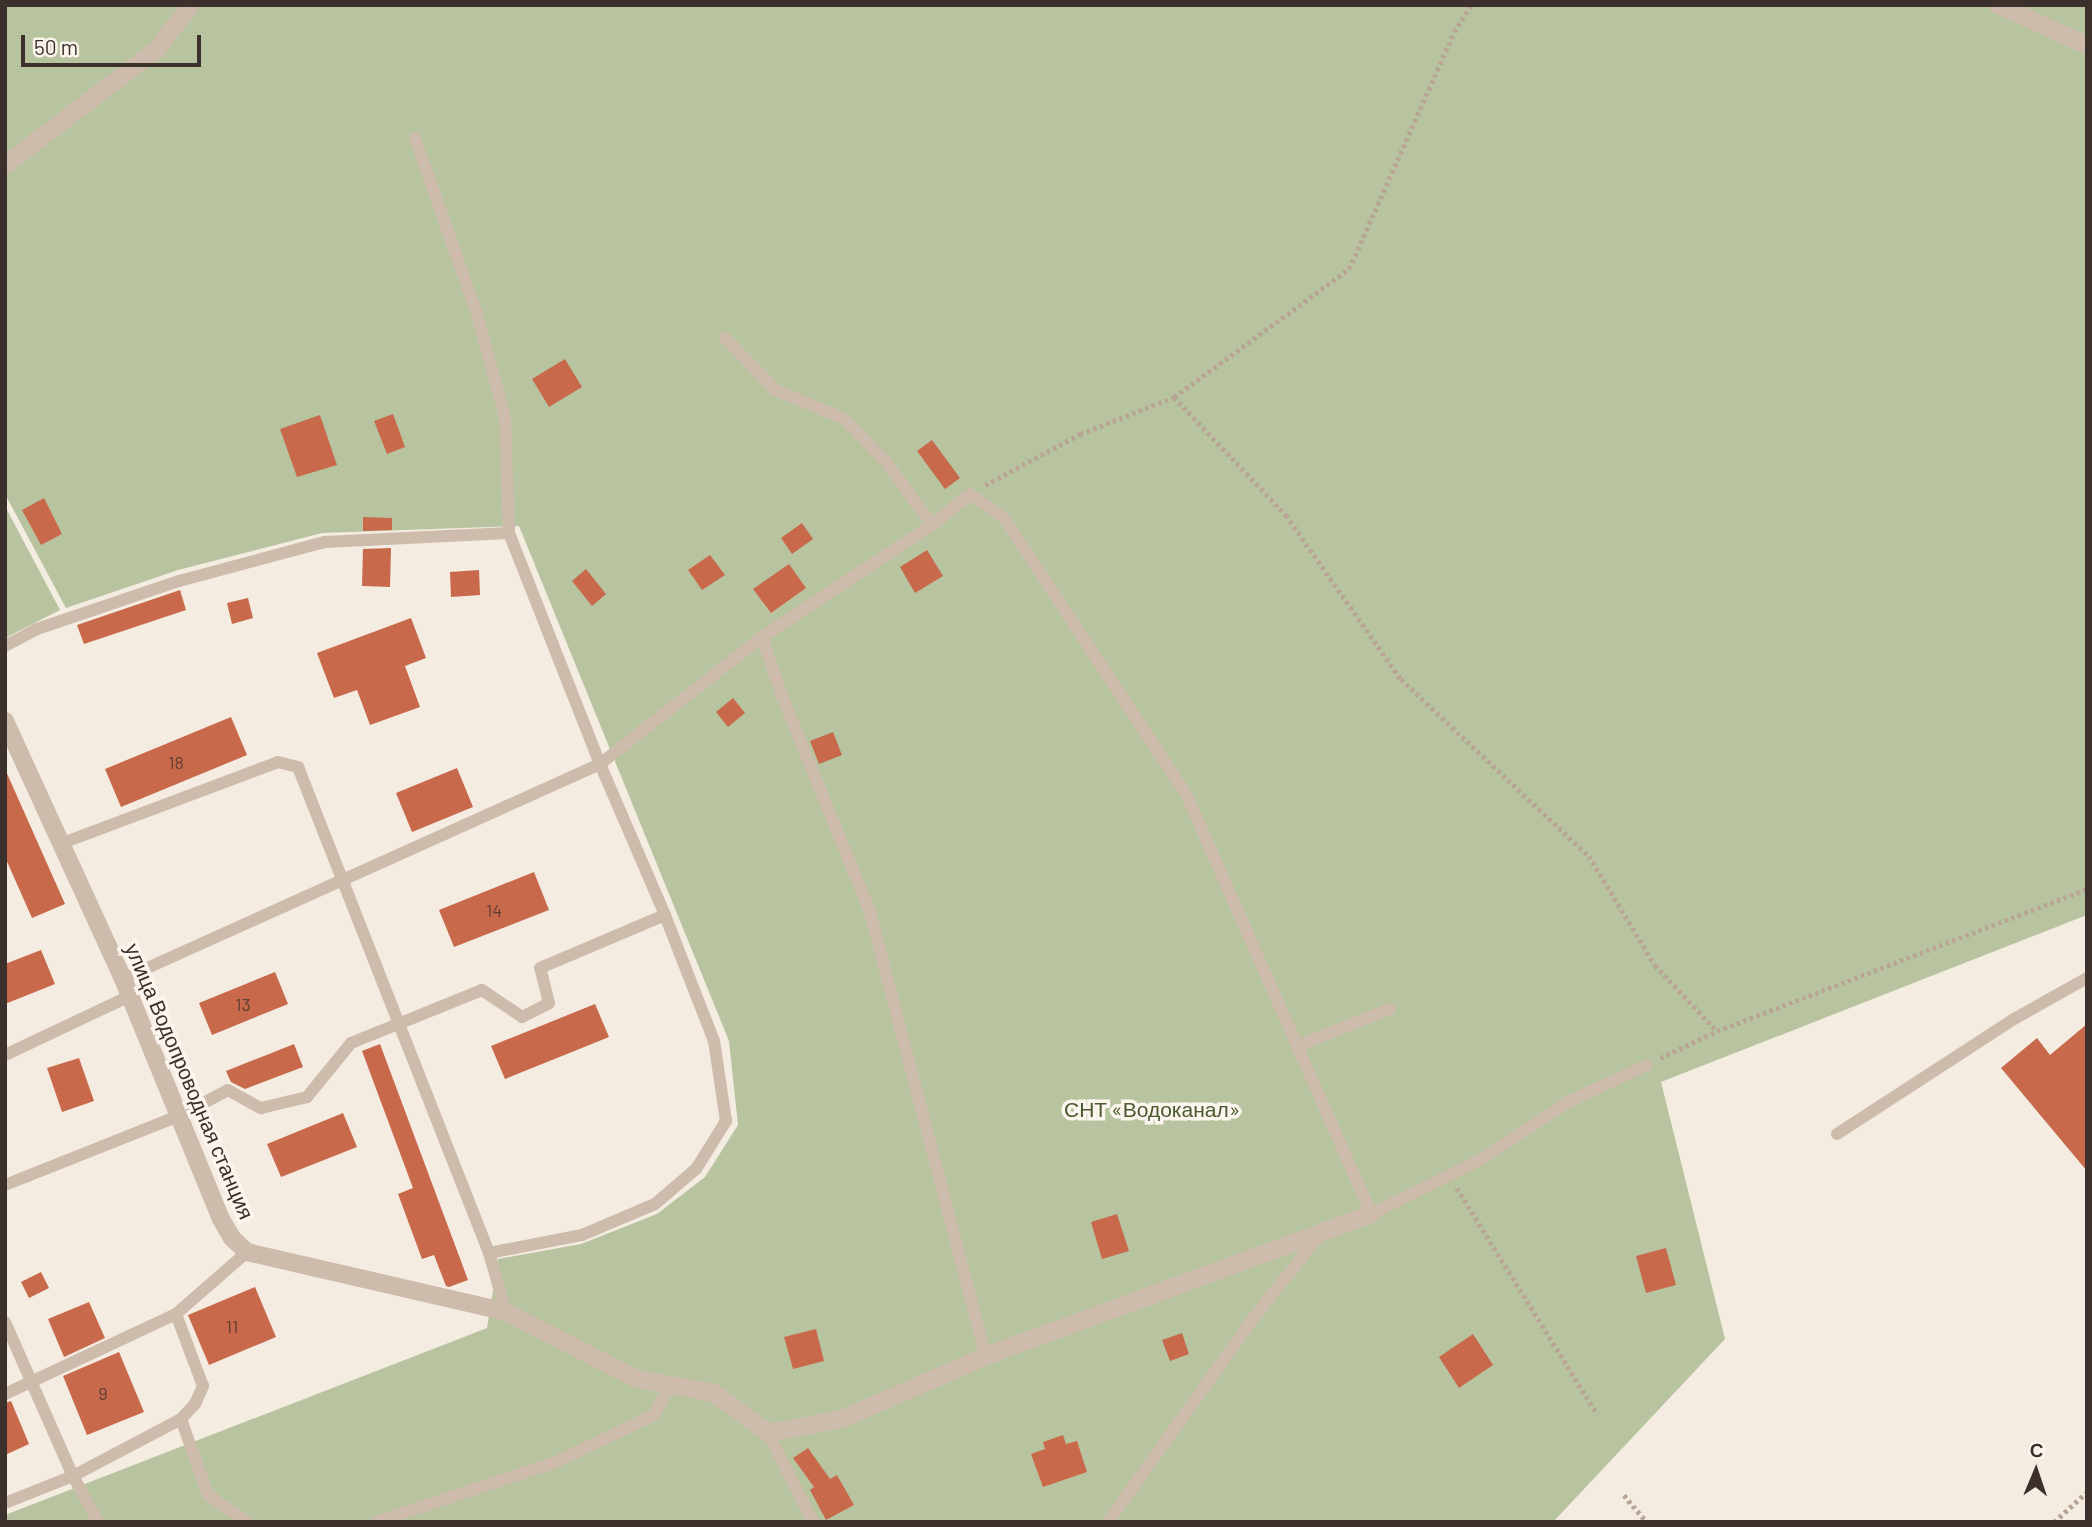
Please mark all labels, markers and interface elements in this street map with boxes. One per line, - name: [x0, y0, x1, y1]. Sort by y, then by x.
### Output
- scale bar: [24, 21, 205, 65]
- text: 50 m: [34, 34, 78, 59]
- house number: 18: [168, 751, 184, 773]
- house number: 14: [486, 899, 502, 921]
- street label: улица Водопроводная станция: [120, 939, 260, 1223]
- house number: 13: [235, 993, 251, 1015]
- park label: СНТ «Водоканал»: [1064, 1096, 1240, 1122]
- house number: 11: [226, 1315, 238, 1337]
- house number: 9: [98, 1382, 108, 1404]
- north arrow: [2001, 1436, 2071, 1506]
- text: С: [2029, 1438, 2044, 1461]

